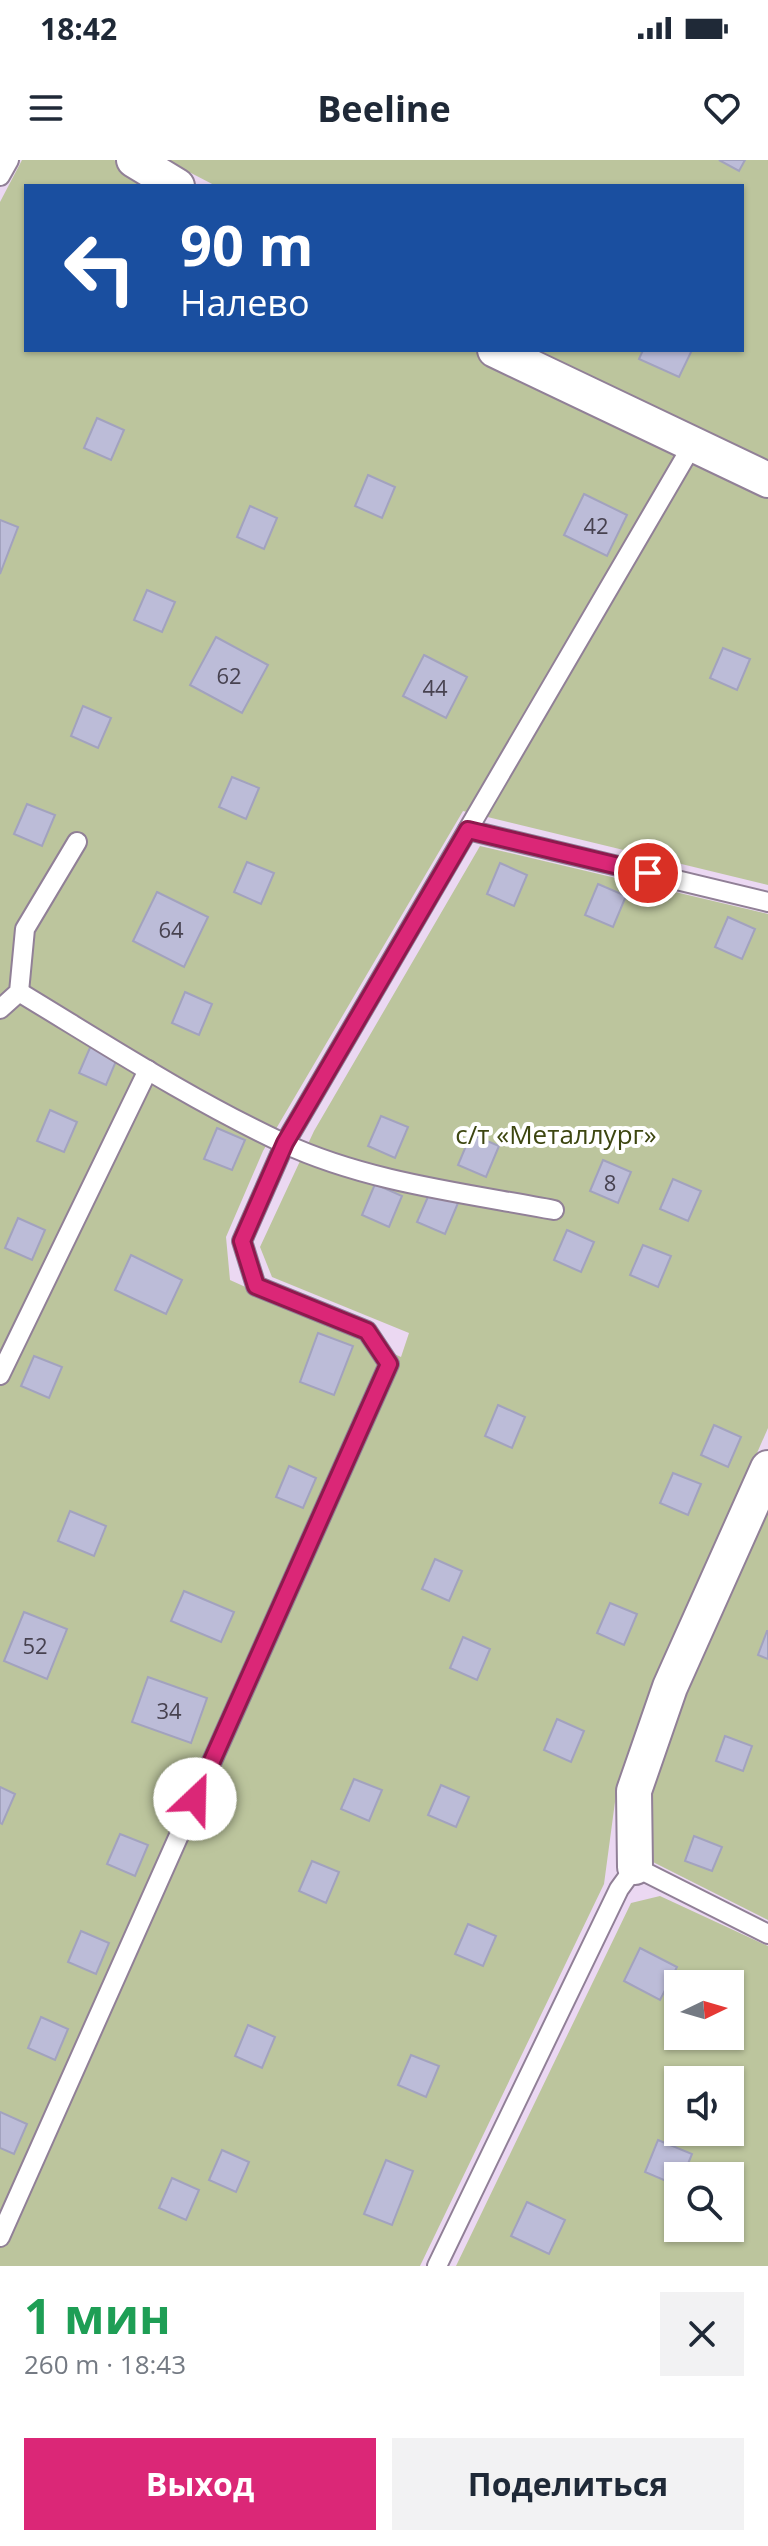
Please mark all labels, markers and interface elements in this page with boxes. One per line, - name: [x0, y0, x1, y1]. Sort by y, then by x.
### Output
- text: 18:42: [40, 8, 117, 49]
- text: Beeline: [317, 84, 451, 133]
- icon: menu: [24, 86, 68, 130]
- icon: heart: [700, 86, 744, 130]
- text: 90 m: [180, 206, 314, 282]
- icon: left: [48, 216, 152, 320]
- text: Налево: [180, 278, 310, 327]
- house number: 42: [583, 510, 609, 540]
- house number: 62: [216, 660, 242, 690]
- house number: 44: [422, 672, 448, 702]
- pin: [614, 839, 682, 907]
- icon: arrive: [626, 851, 670, 895]
- house number: 64: [158, 914, 184, 944]
- park label: с/т «Металлург»: [455, 1116, 657, 1152]
- house number: 8: [604, 1167, 616, 1197]
- house number: 52: [22, 1630, 48, 1660]
- house number: 34: [156, 1695, 182, 1725]
- position arrow: [153, 1757, 237, 1841]
- north arrow: [664, 1970, 744, 2050]
- map controls: [664, 1970, 744, 2242]
- button: sound: [664, 2066, 744, 2146]
- button: search: [664, 2162, 744, 2242]
- text: 1 мин: [24, 2283, 171, 2348]
- button: close: [660, 2292, 744, 2376]
- text: 260 m · 18:43: [24, 2346, 186, 2382]
- button: Выход: [24, 2438, 376, 2530]
- button: Поделиться: [392, 2438, 744, 2530]

